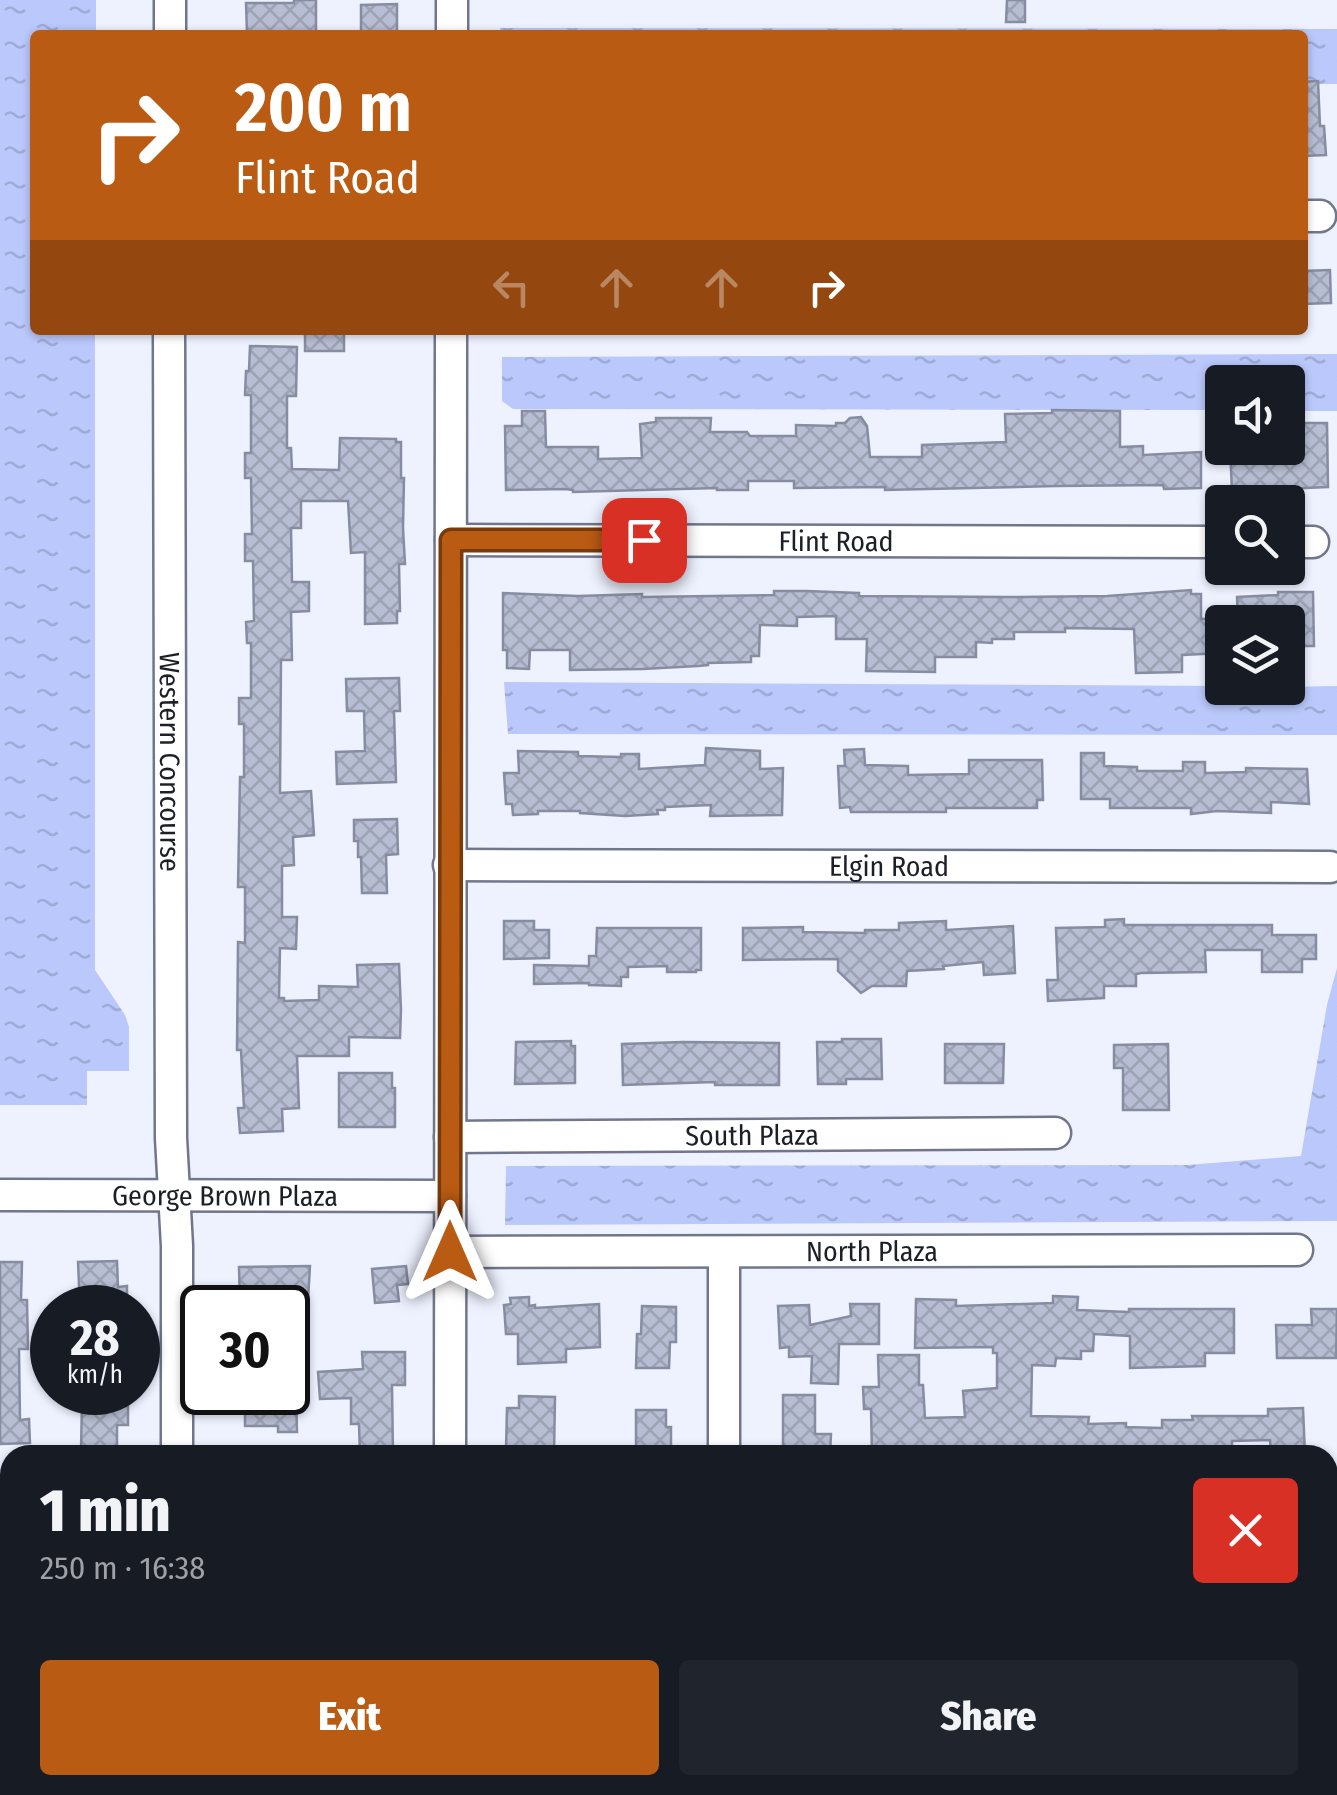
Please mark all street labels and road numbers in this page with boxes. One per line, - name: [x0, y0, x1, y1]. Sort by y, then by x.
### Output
- street label: Flint Road: [778, 525, 894, 558]
- street label: Western Concourse: [153, 652, 186, 872]
- street label: Elgin Road: [829, 850, 949, 883]
- street label: South Plaza: [685, 1119, 819, 1152]
- street label: George Brown Plaza: [112, 1179, 338, 1213]
- street label: North Plaza: [806, 1235, 938, 1268]

